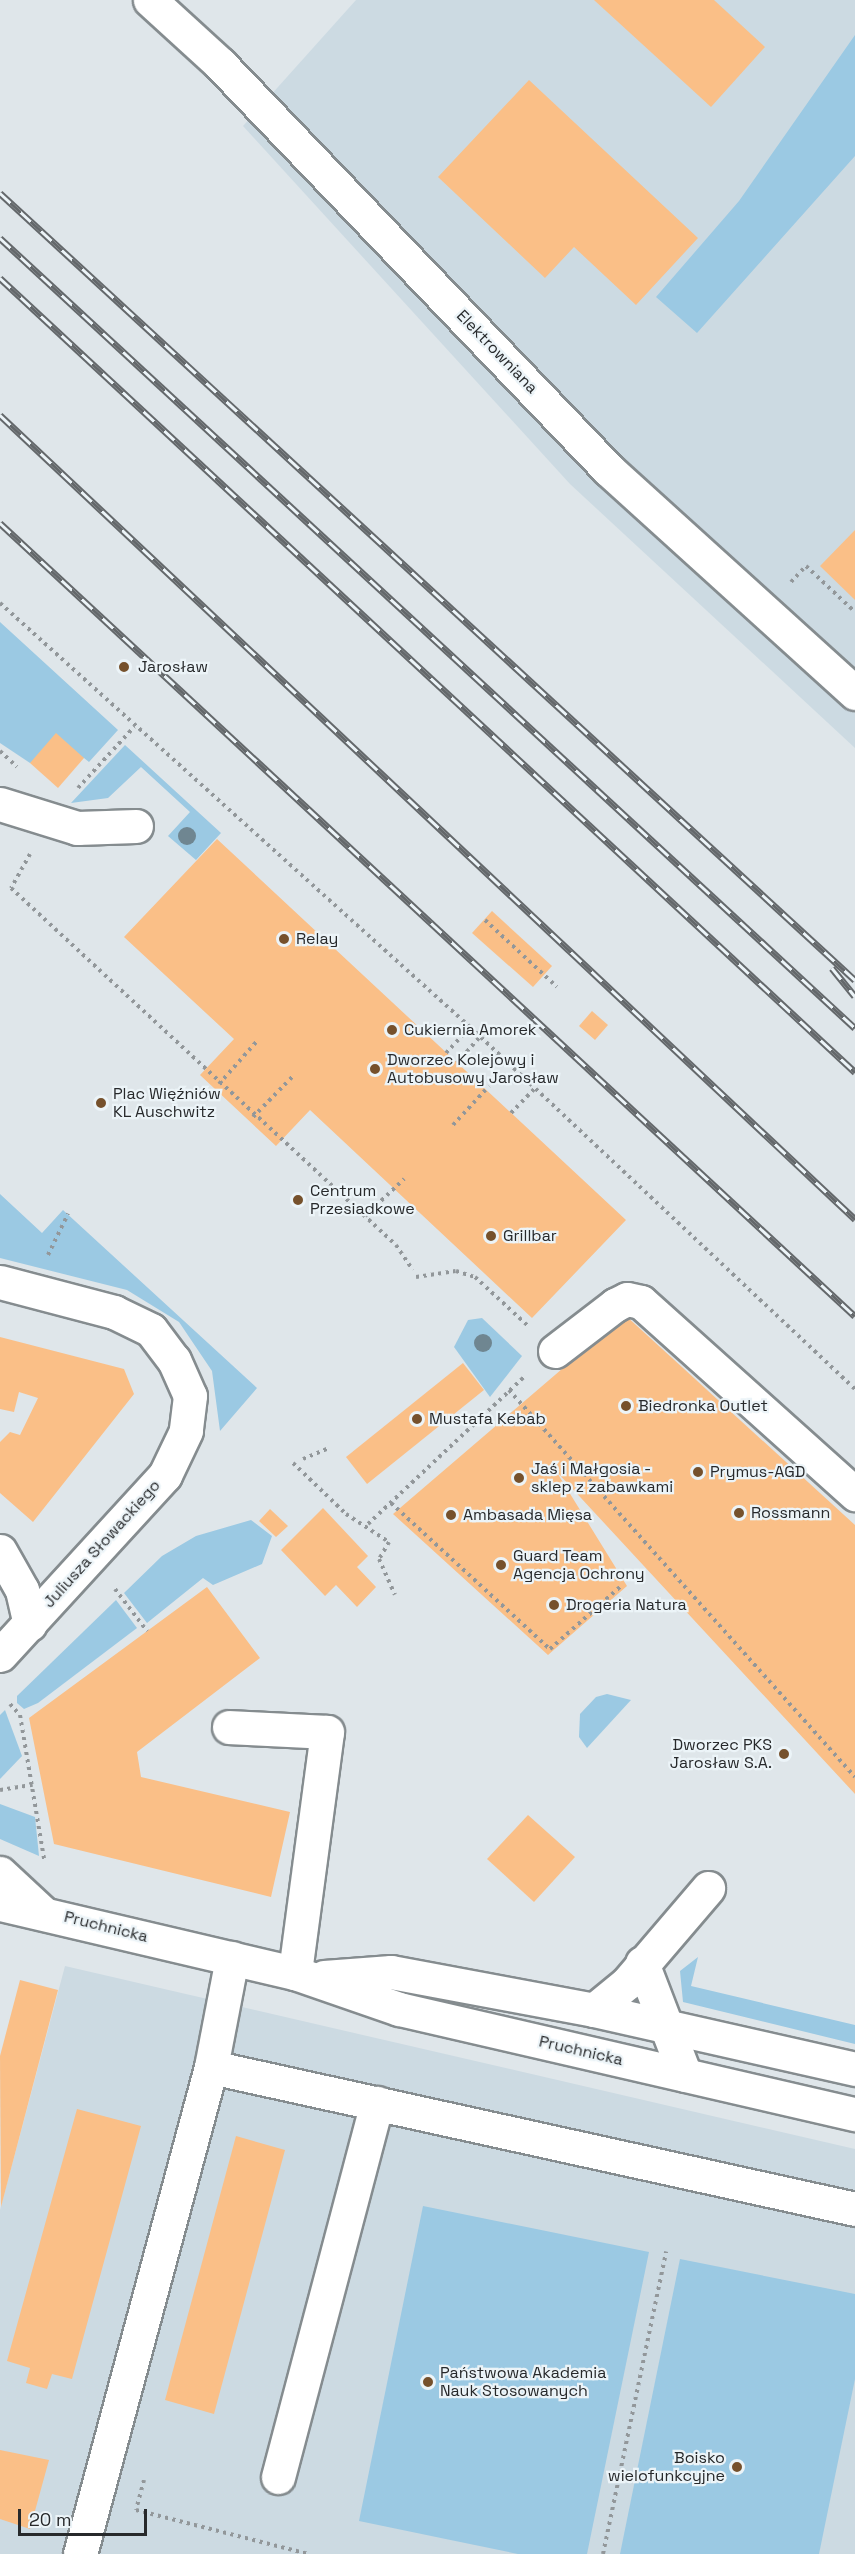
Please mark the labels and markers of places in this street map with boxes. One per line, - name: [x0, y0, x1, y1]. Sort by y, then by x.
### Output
- place label: Jarosław: [138, 657, 208, 677]
- marker: Jarosław: [115, 658, 133, 676]
- place label: Relay: [296, 929, 338, 949]
- marker: Relay: [277, 932, 291, 946]
- place label: Cukiernia Amorek: [404, 1020, 537, 1040]
- marker: Cukiernia Amorek: [385, 1023, 399, 1037]
- place label: Dworzec Kolejowy i Autobusowy Jarosław: [387, 1050, 559, 1088]
- marker: Dworzec Kolejowy i Autobusowy Jarosław: [368, 1062, 382, 1076]
- place label: Plac Więźniów KL Auschwitz: [113, 1084, 221, 1122]
- marker: Plac Więźniów KL Auschwitz: [94, 1096, 108, 1110]
- place label: Centrum Przesiadkowe: [310, 1181, 415, 1219]
- marker: Centrum Przesiadkowe: [291, 1193, 305, 1207]
- place label: Grillbar: [503, 1226, 557, 1246]
- marker: Grillbar: [484, 1229, 498, 1243]
- place label: Biedronka Outlet: [638, 1396, 768, 1416]
- marker: Biedronka Outlet: [619, 1399, 633, 1413]
- place label: Mustafa Kebab: [429, 1409, 546, 1429]
- marker: Mustafa Kebab: [410, 1412, 424, 1426]
- place label: Jaś i Małgosia - sklep z zabawkami: [531, 1459, 673, 1497]
- place label: Prymus-AGD: [710, 1462, 805, 1482]
- marker: Prymus-AGD: [691, 1465, 705, 1479]
- marker: Jaś i Małgosia - sklep z zabawkami: [512, 1471, 526, 1485]
- place label: Rossmann: [751, 1503, 830, 1523]
- place label: Ambasada Mięsa: [463, 1505, 592, 1525]
- marker: Rossmann: [732, 1506, 746, 1520]
- marker: Ambasada Mięsa: [444, 1508, 458, 1522]
- place label: Guard Team Agencja Ochrony: [513, 1546, 645, 1584]
- marker: Guard Team Agencja Ochrony: [494, 1558, 508, 1572]
- place label: Drogeria Natura: [566, 1595, 687, 1615]
- marker: Drogeria Natura: [547, 1598, 561, 1612]
- place label: Dworzec PKS Jarosław S.A.: [670, 1735, 772, 1773]
- marker: Dworzec PKS Jarosław S.A.: [777, 1747, 791, 1761]
- place label: Państwowa Akademia Nauk Stosowanych: [440, 2363, 607, 2401]
- marker: Państwowa Akademia Nauk Stosowanych: [421, 2375, 435, 2389]
- place label: Boisko wielofunkcyjne: [608, 2448, 725, 2486]
- marker: Boisko wielofunkcyjne: [730, 2460, 744, 2474]

